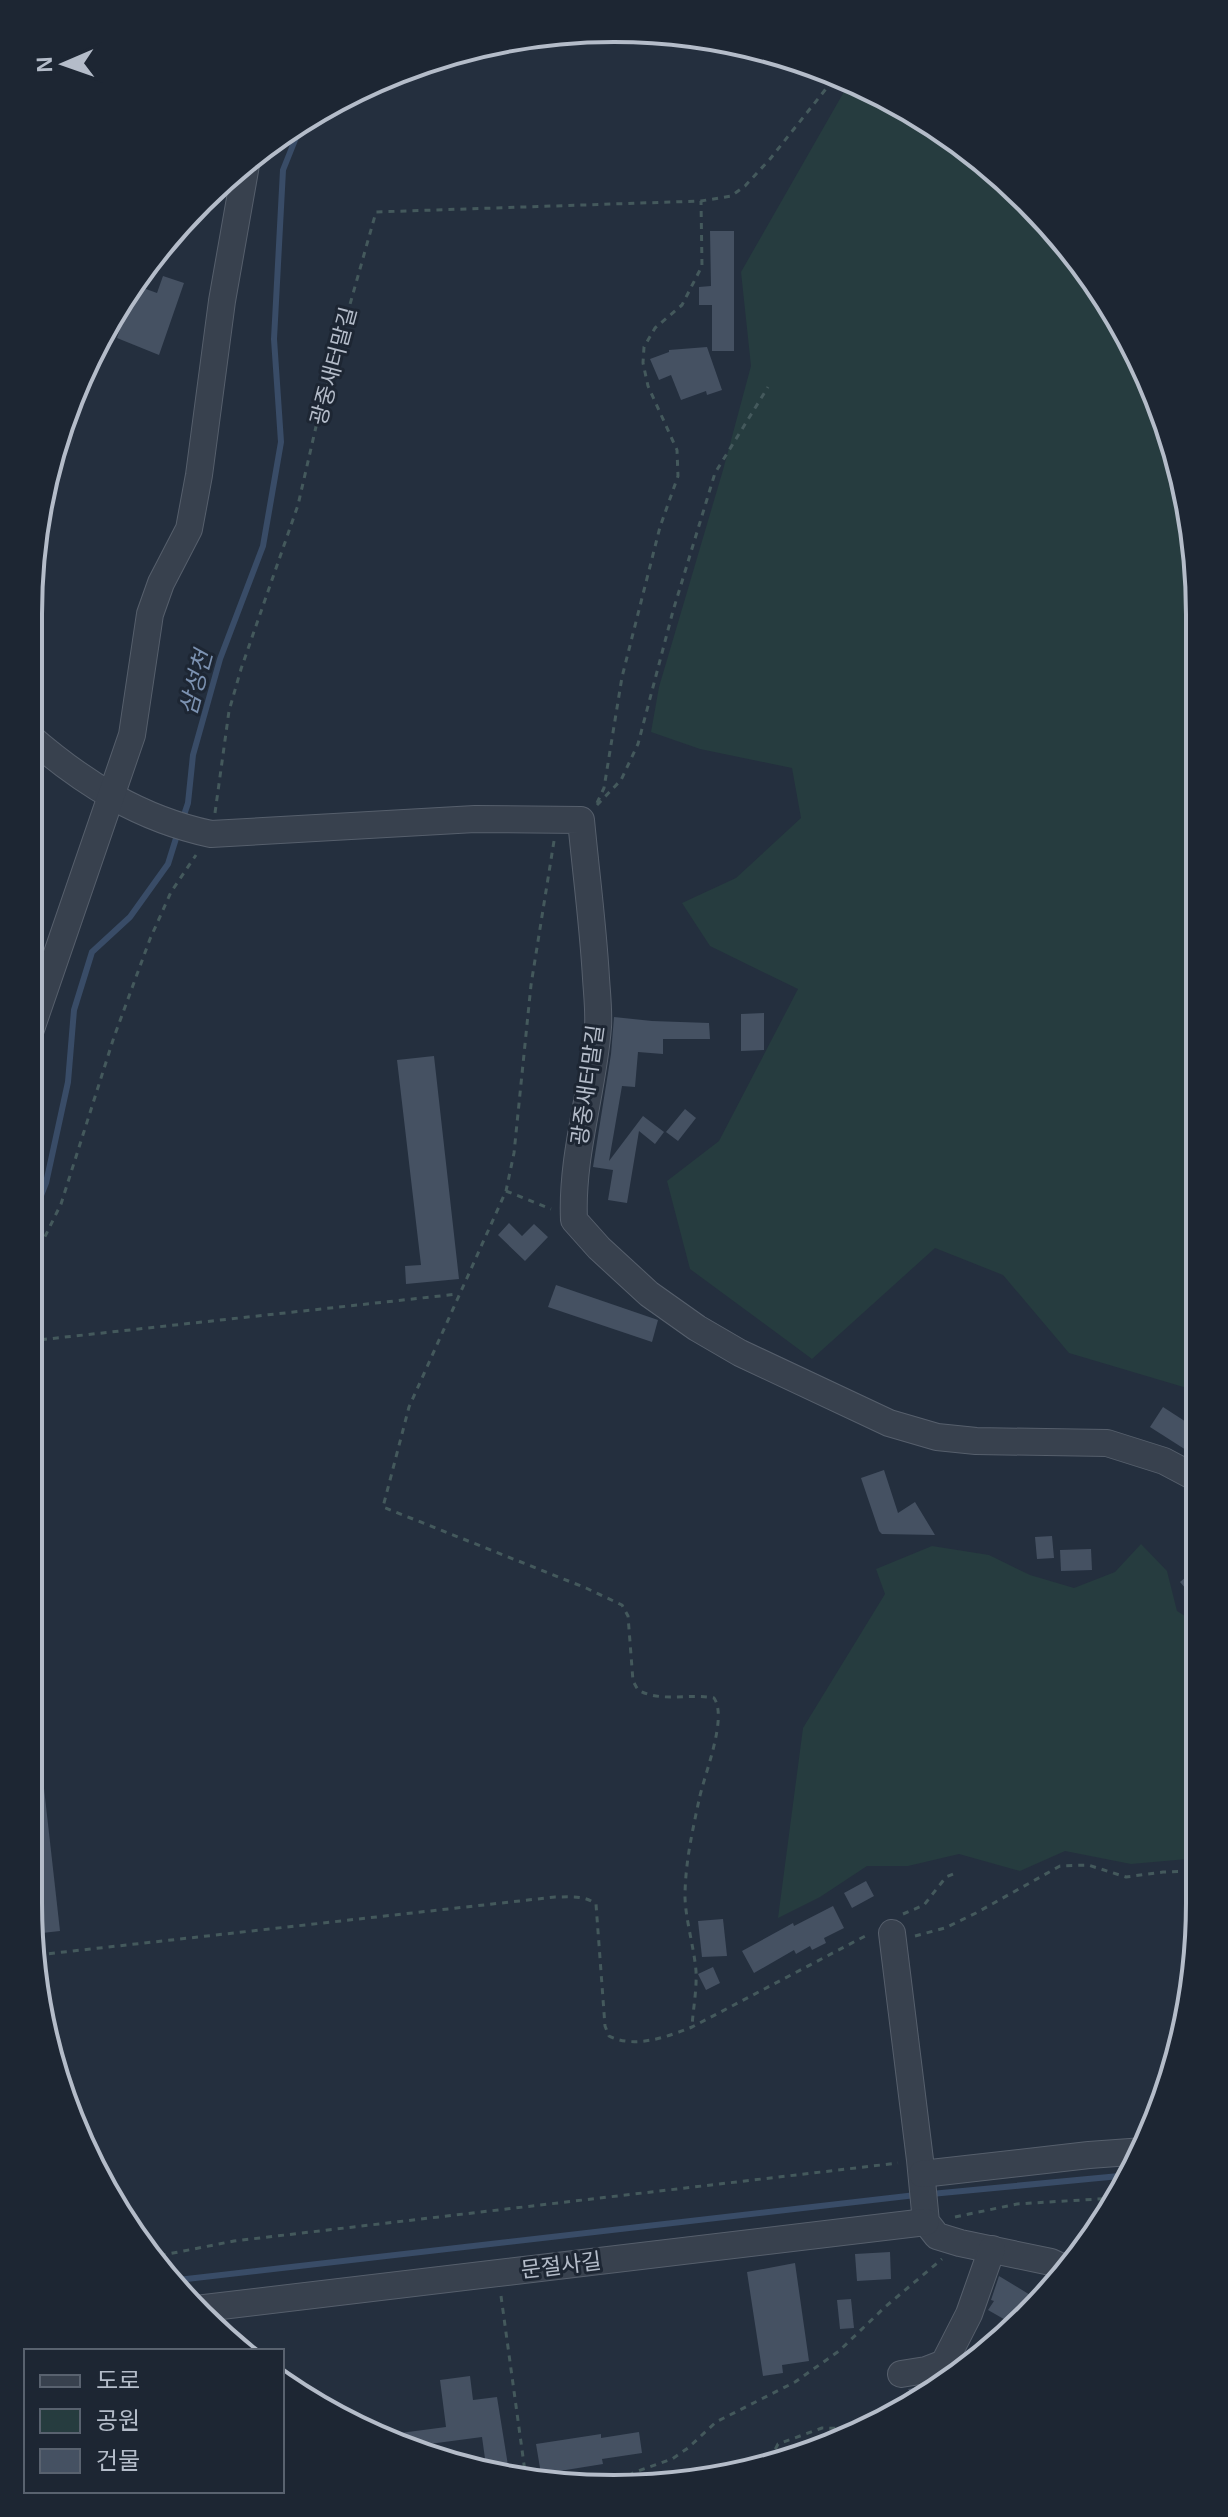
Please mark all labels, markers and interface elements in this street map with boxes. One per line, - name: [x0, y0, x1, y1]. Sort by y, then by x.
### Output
- north arrow: [24, 24, 104, 104]
- text: N: [32, 56, 57, 73]
- street label: 광중새터말길: [306, 304, 361, 428]
- water label: 삼성천: [174, 645, 218, 718]
- street label: 광중새터말길: [567, 1023, 608, 1147]
- street label: 문절사길: [519, 2248, 603, 2283]
- legend: [24, 2349, 284, 2493]
- text: 도로: [96, 2367, 140, 2394]
- text: 공원: [96, 2407, 140, 2434]
- text: 건물: [96, 2447, 140, 2474]

